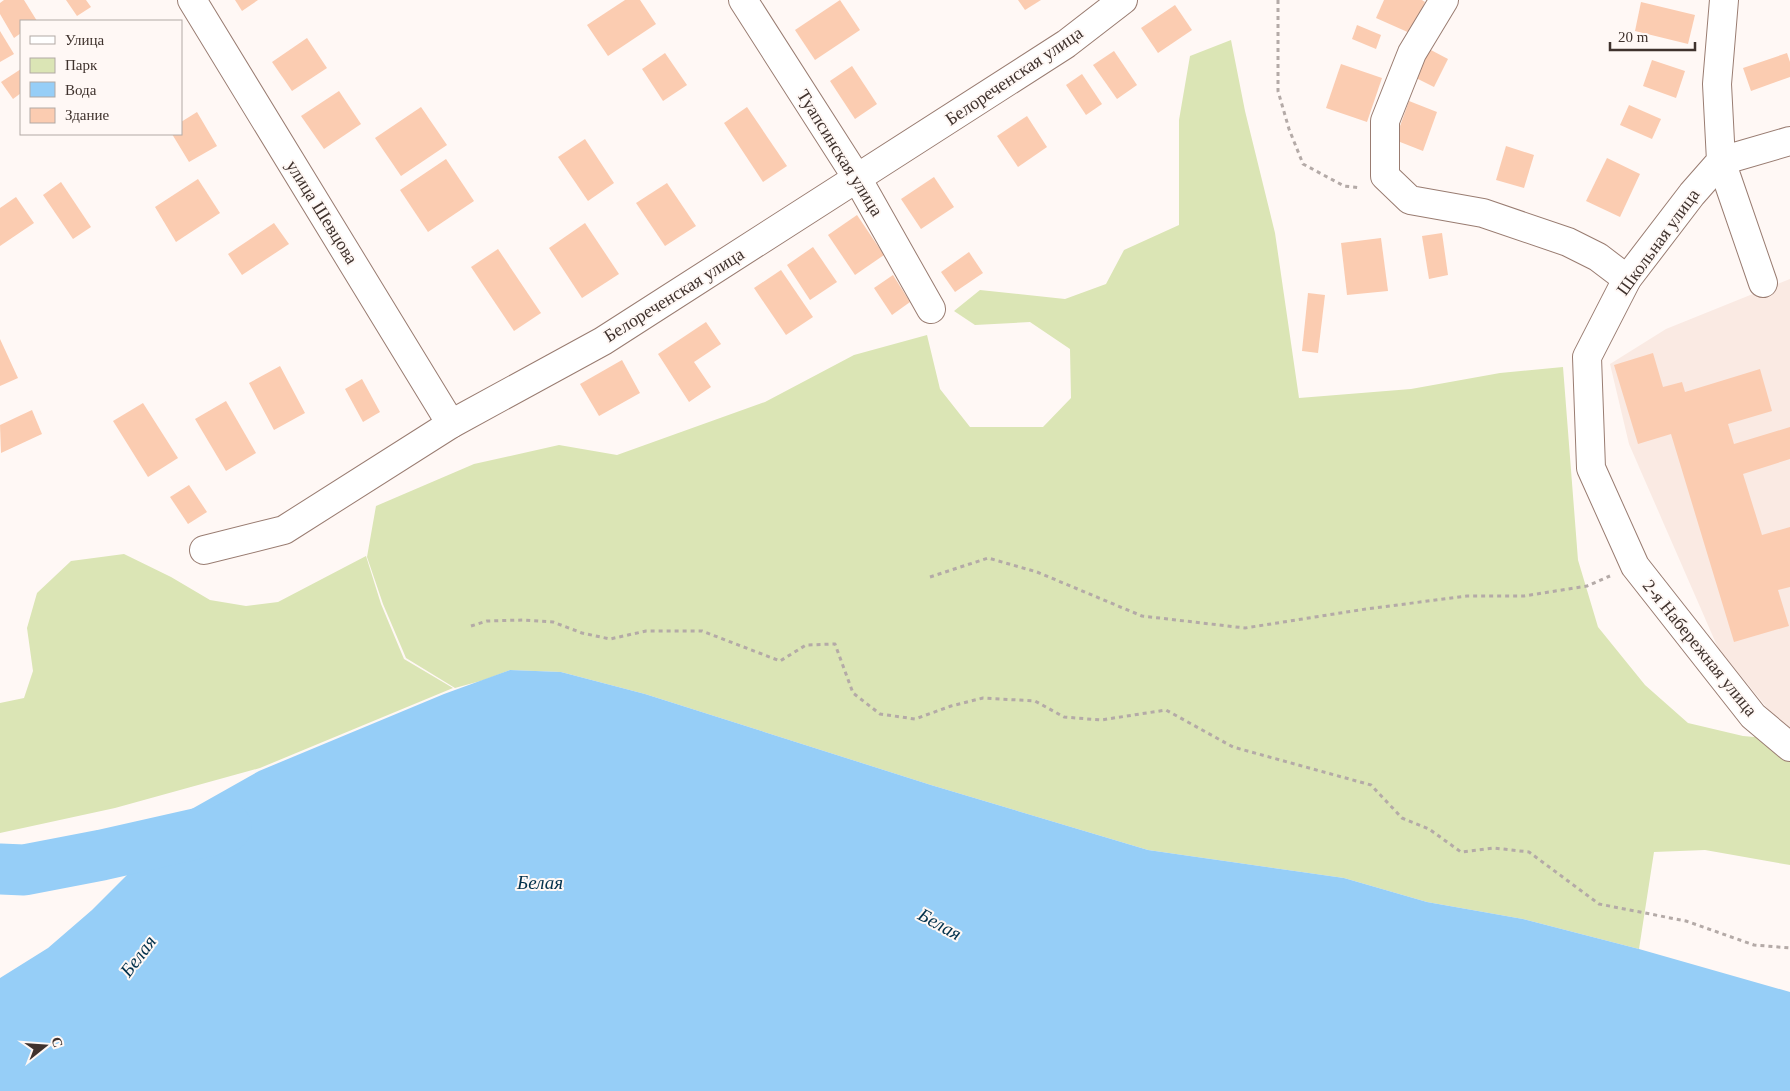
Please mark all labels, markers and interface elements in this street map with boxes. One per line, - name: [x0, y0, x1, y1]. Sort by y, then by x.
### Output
- legend: [20, 20, 182, 135]
- scale bar: [1610, 20, 1695, 52]
- street label: Белореченская улица: [942, 23, 1086, 129]
- text: 20 m: [1618, 29, 1649, 45]
- text: Улица: [65, 32, 104, 48]
- text: Парк: [65, 57, 98, 73]
- text: Вода: [65, 82, 97, 98]
- street label: Туапсинская улица: [793, 86, 887, 220]
- text: Здание: [65, 107, 109, 123]
- street label: улица Шевцова: [282, 156, 362, 268]
- street label: Школьная улица: [1613, 185, 1703, 299]
- street label: Белореченская улица: [600, 244, 748, 346]
- street label: 2-я Набережная улица: [1639, 576, 1761, 720]
- water label: Белая: [516, 872, 563, 893]
- water label: Белая: [914, 903, 965, 944]
- water label: Белая: [115, 931, 160, 981]
- north arrow: [20, 1021, 70, 1071]
- text: С: [48, 1035, 66, 1049]

